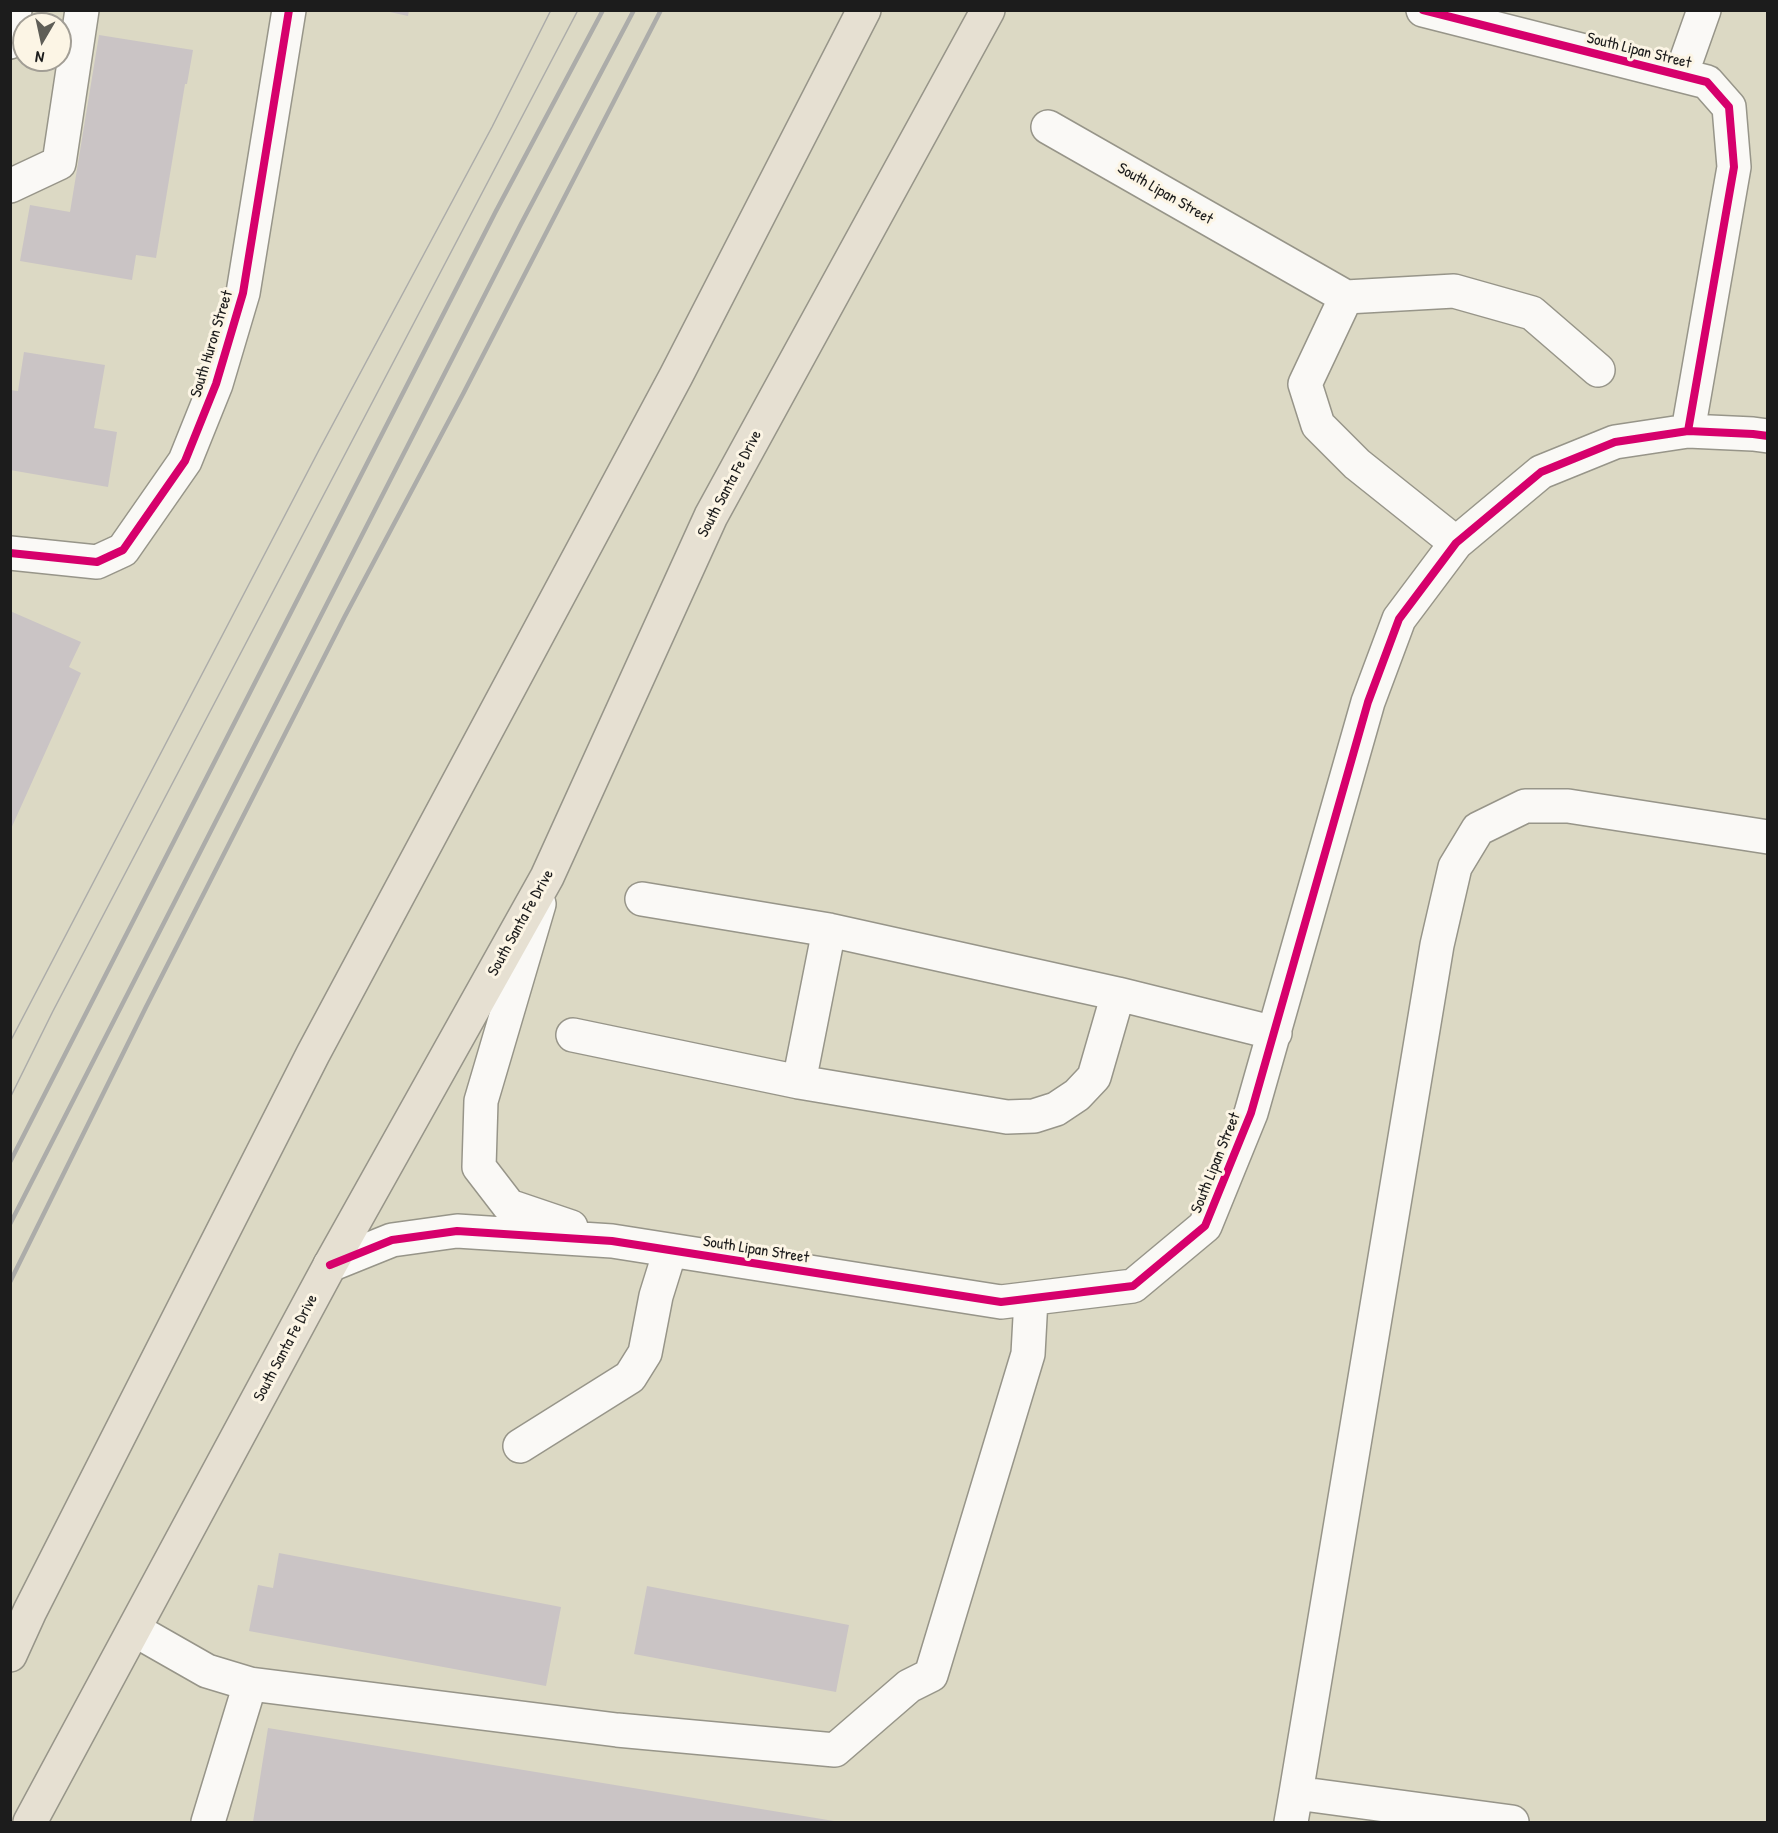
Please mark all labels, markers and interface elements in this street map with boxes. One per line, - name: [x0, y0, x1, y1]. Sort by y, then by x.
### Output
- north arrow: [12, 12, 72, 72]
- street label: South Lipan Street: [1585, 29, 1693, 73]
- text: N: [34, 46, 45, 69]
- street label: South Lipan Street: [1114, 159, 1216, 229]
- street label: South Huron Street: [187, 288, 237, 400]
- street label: South Santa Fe Drive: [694, 427, 766, 541]
- street label: South Santa Fe Drive: [484, 866, 558, 980]
- street label: South Lipan Street: [1187, 1110, 1245, 1216]
- street label: South Lipan Street: [702, 1232, 810, 1268]
- street label: South Santa Fe Drive: [250, 1291, 322, 1405]

